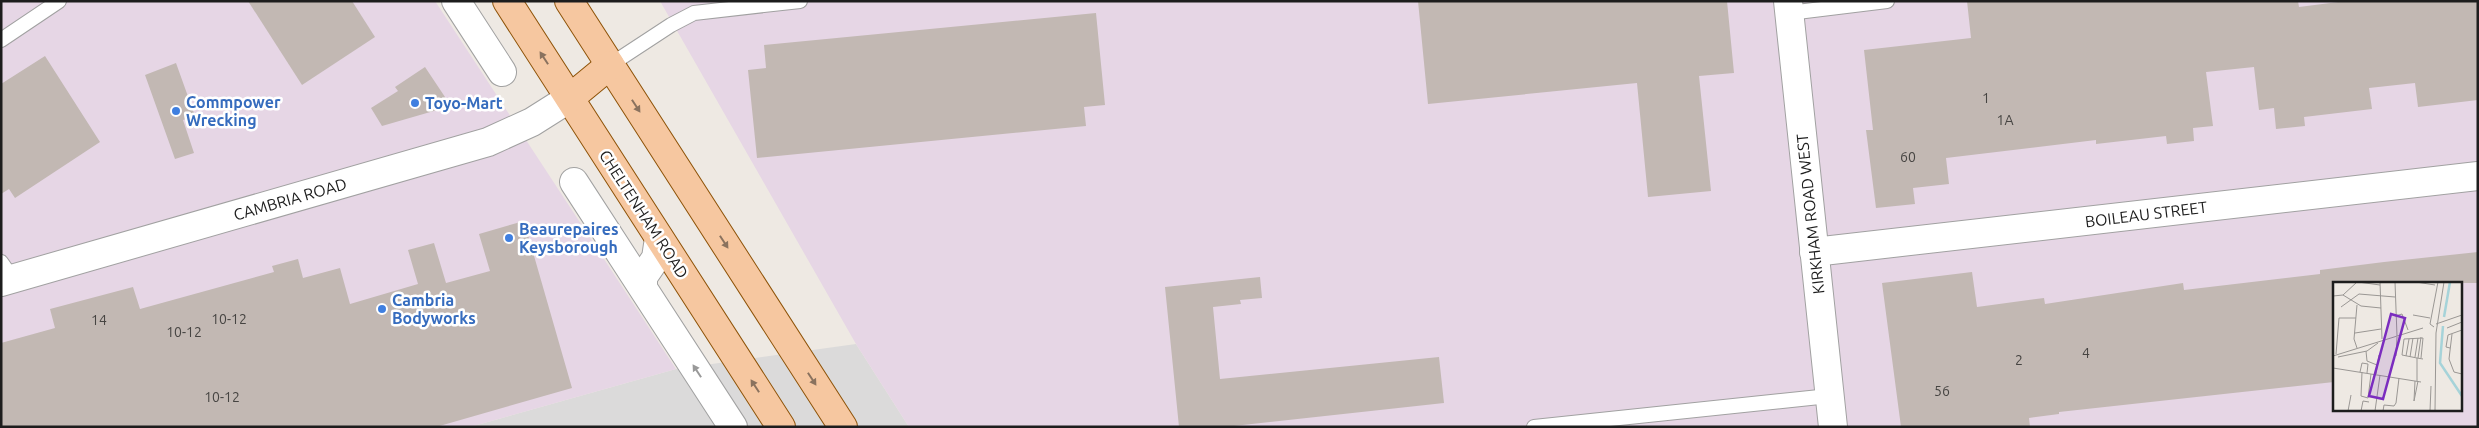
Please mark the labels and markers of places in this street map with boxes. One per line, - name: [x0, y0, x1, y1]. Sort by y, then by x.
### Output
- place label: Commpower Wrecking: [186, 93, 281, 129]
- place label: Toyo-Mart: [425, 94, 503, 112]
- marker: Toyo-Mart: [409, 97, 421, 109]
- marker: Commpower Wrecking: [170, 105, 182, 117]
- place label: Beaurepaires Keysborough: [519, 220, 618, 256]
- marker: Beaurepaires Keysborough: [503, 232, 515, 244]
- place label: Cambria Bodyworks: [392, 291, 476, 327]
- marker: Cambria Bodyworks: [376, 303, 388, 315]

